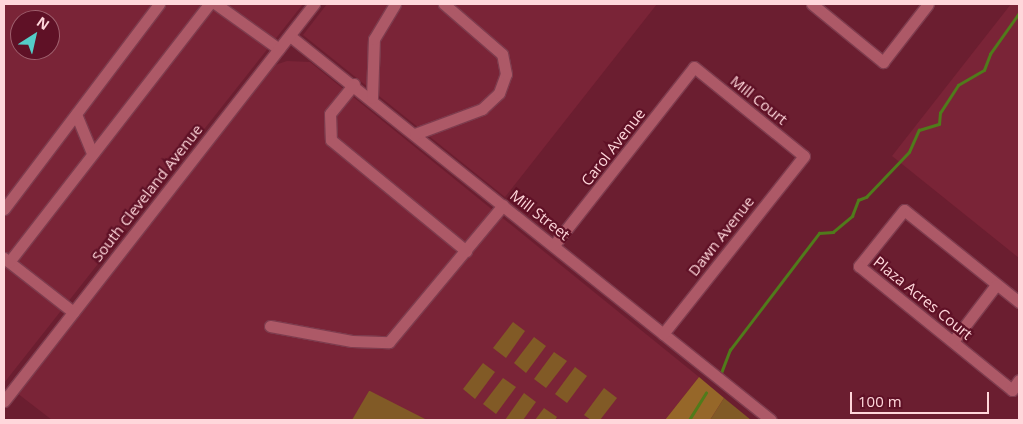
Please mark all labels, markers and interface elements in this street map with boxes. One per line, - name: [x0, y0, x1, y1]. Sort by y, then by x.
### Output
- north arrow: [10, 10, 60, 60]
- text: N: [33, 12, 53, 34]
- street label: Mill Court: [727, 72, 791, 128]
- street label: Carol Avenue: [577, 105, 649, 189]
- street label: South Cleveland Avenue: [88, 121, 206, 265]
- street label: Mill Street: [507, 186, 573, 244]
- street label: Dawn Avenue: [684, 193, 758, 279]
- street label: Plaza Acres Court: [870, 253, 976, 343]
- scale bar: [853, 382, 992, 414]
- text: 100 m: [858, 391, 902, 411]

